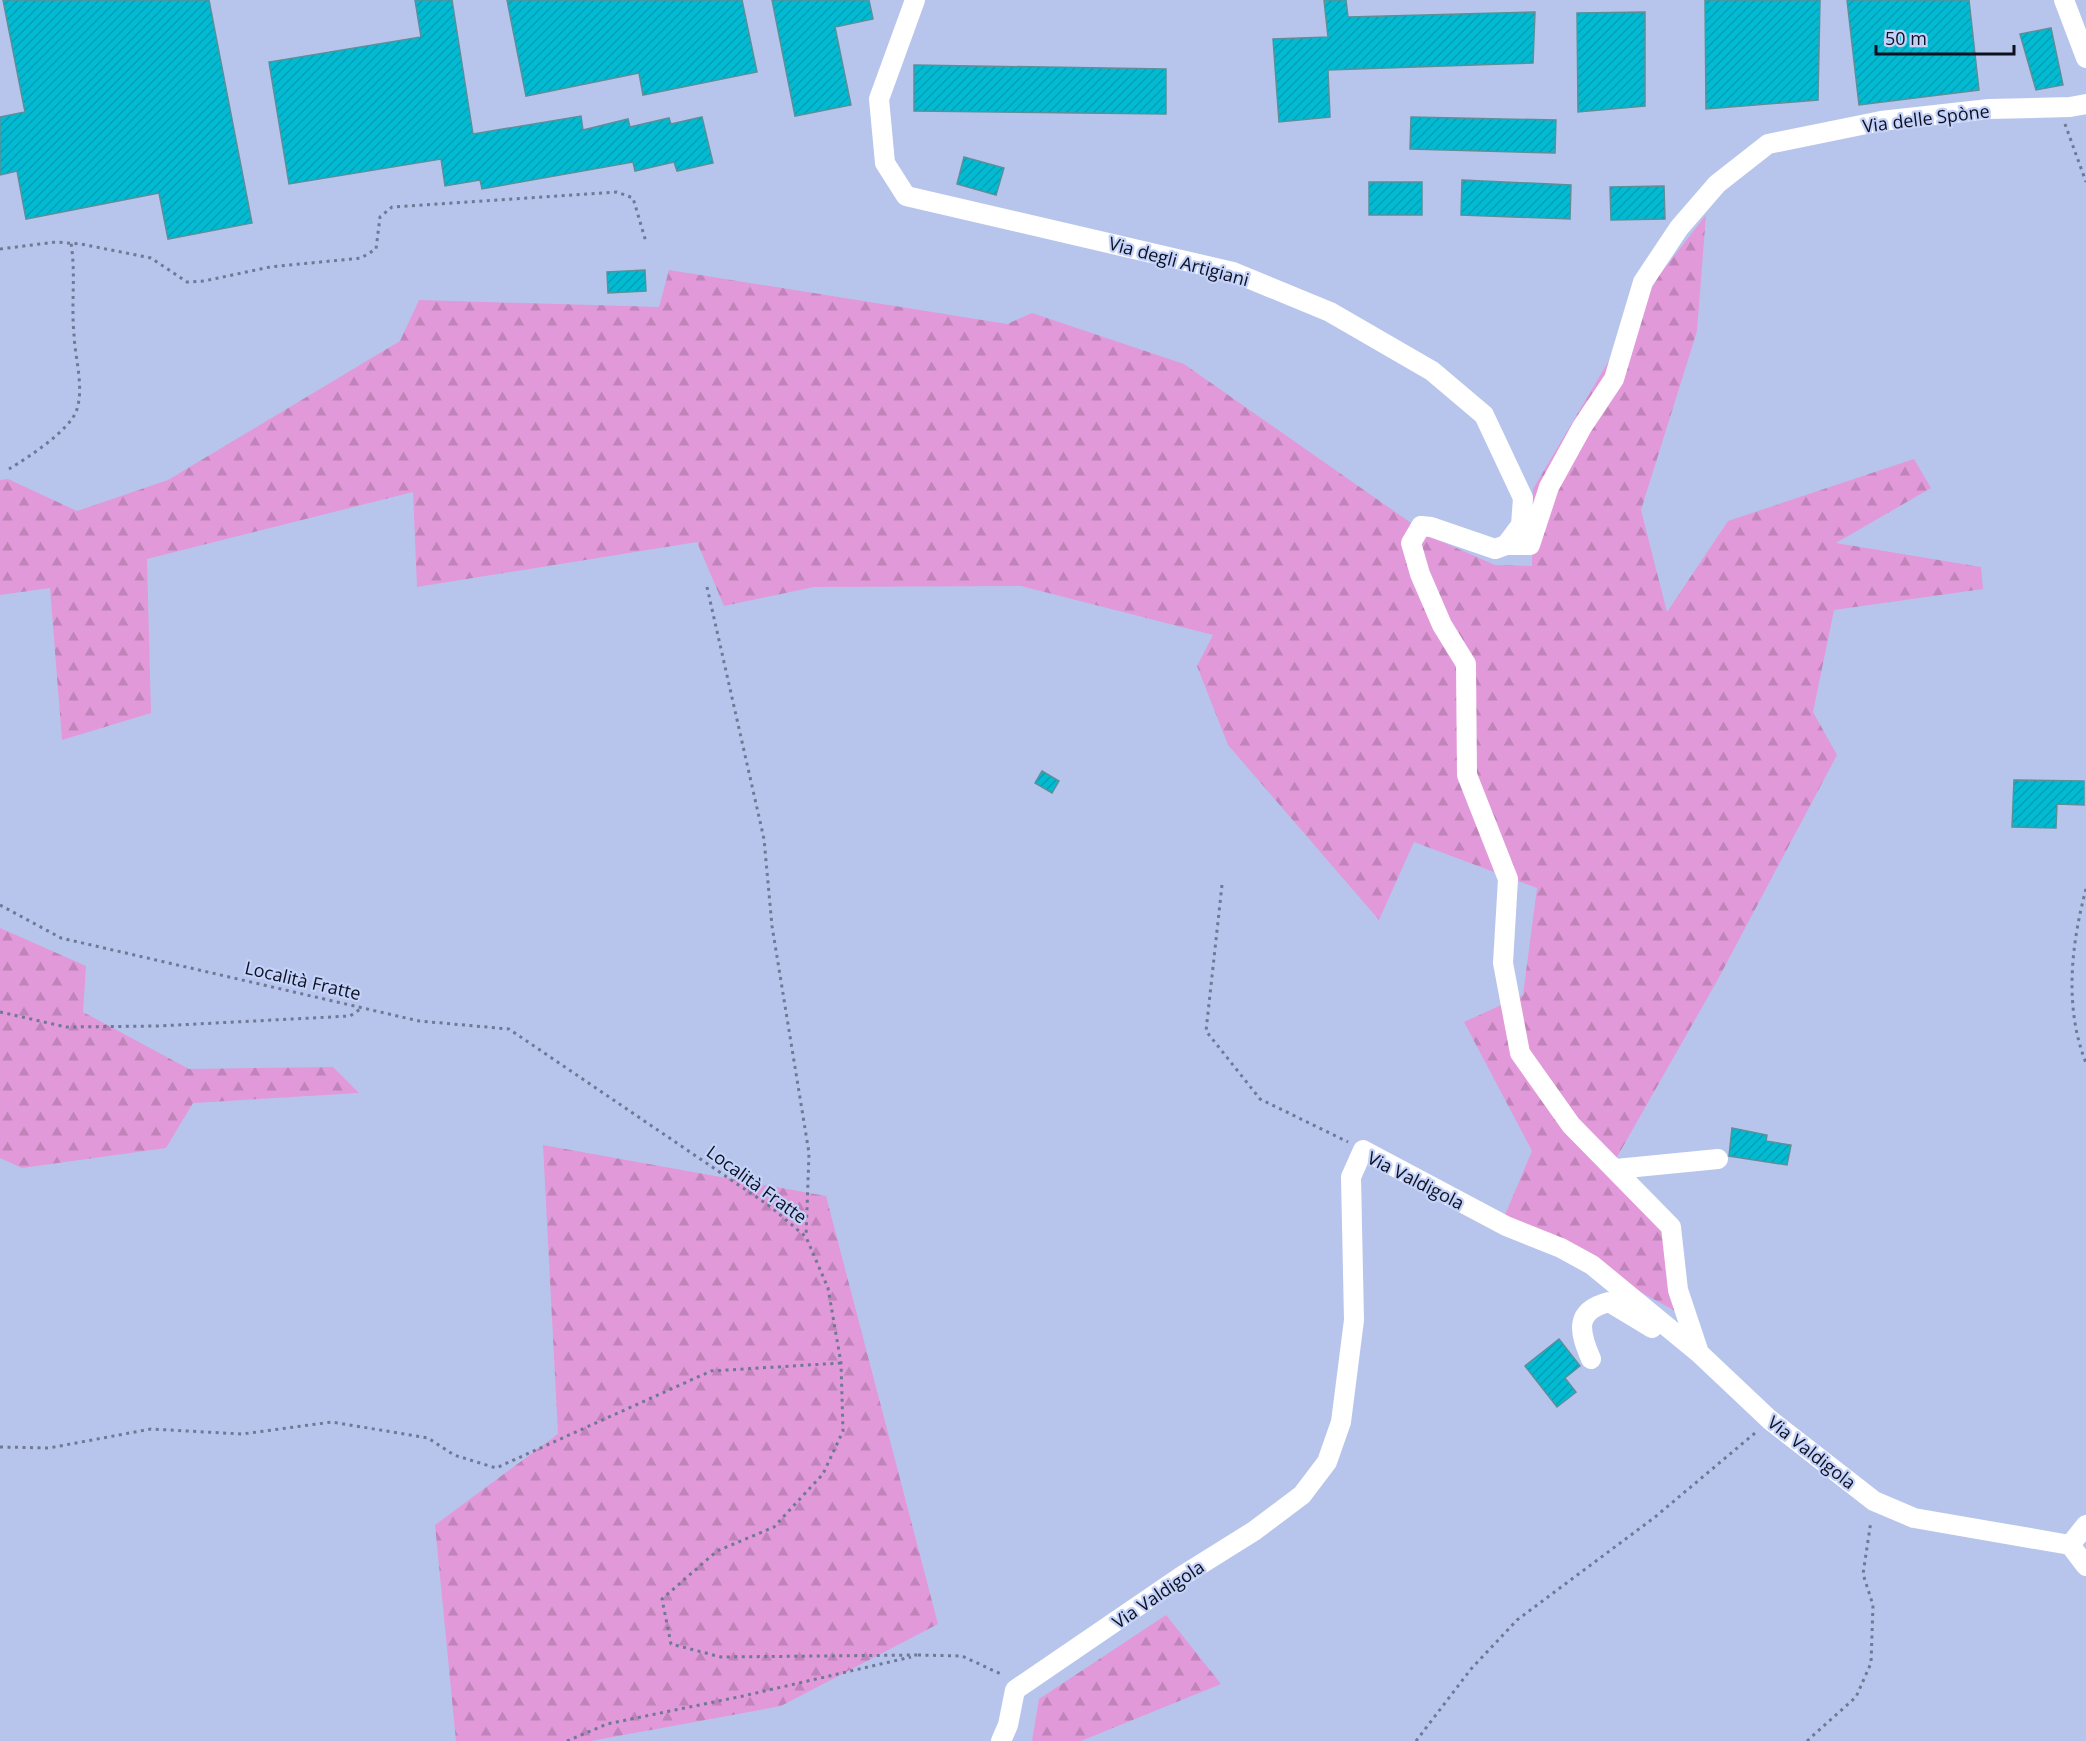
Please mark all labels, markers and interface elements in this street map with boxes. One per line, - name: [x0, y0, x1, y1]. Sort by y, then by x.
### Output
- scale bar: [1876, 18, 2014, 56]
- text: 50 m: [1885, 26, 1927, 50]
- street label: Via delle Spòne: [1861, 98, 1991, 138]
- street label: Via degli Artigiani: [1106, 231, 1252, 291]
- street label: Località Fratte: [243, 955, 363, 1005]
- street label: Località Fratte: [702, 1139, 812, 1229]
- street label: Via Valdigola: [1363, 1145, 1469, 1215]
- street label: Via Valdigola: [1763, 1410, 1861, 1494]
- street label: Via Valdigola: [1107, 1554, 1209, 1634]

